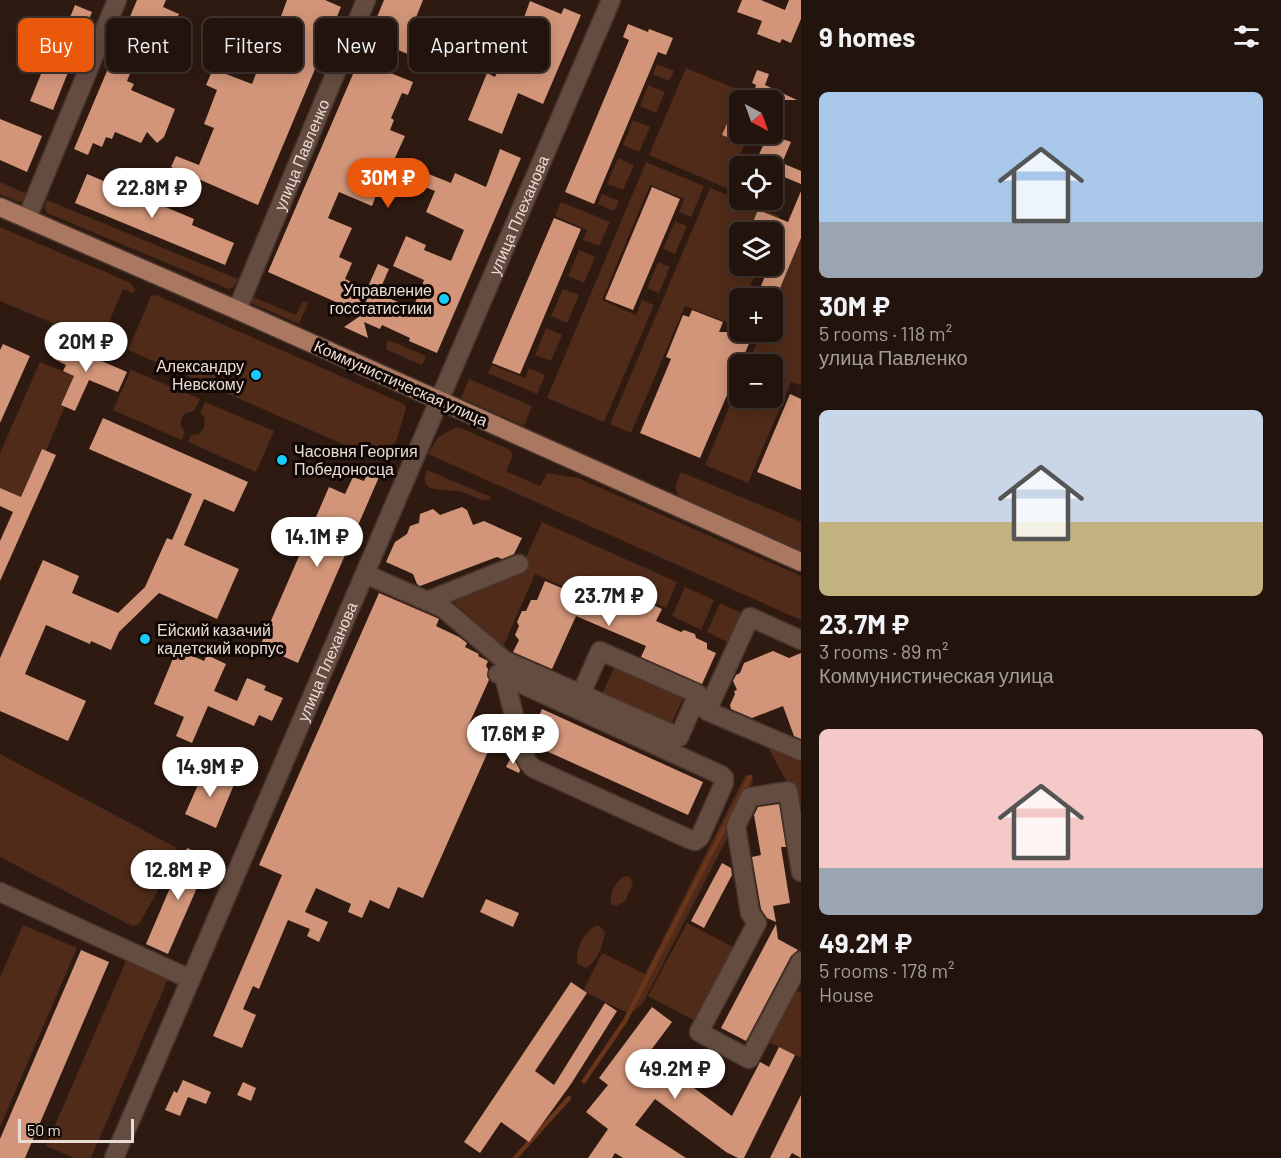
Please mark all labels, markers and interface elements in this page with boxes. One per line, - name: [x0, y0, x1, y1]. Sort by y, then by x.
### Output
- chip: Buy: [18, 18, 94, 72]
- chip: Rent: [106, 18, 191, 72]
- chip: Filters: [203, 18, 303, 72]
- chip: New: [315, 18, 397, 72]
- chip: Apartment: [409, 18, 549, 72]
- icon: filters: [1230, 20, 1263, 53]
- text: 9 homes: [819, 21, 915, 52]
- north arrow: [729, 90, 783, 144]
- map controls: [729, 90, 783, 408]
- street label: улица Павленко: [269, 96, 333, 213]
- icon: home: [987, 131, 1095, 239]
- street label: улица Плеханова: [484, 152, 552, 278]
- button: locate: [729, 156, 783, 210]
- pin: 30M ₽: [346, 158, 430, 209]
- text: 30M ₽: [361, 165, 415, 189]
- pin: 22.8M ₽: [97, 168, 207, 219]
- text: 22.8M ₽: [117, 175, 187, 199]
- button: layers: [729, 222, 783, 276]
- place label: Управление госстатистики: [329, 280, 432, 317]
- button: +: [729, 288, 783, 342]
- text: 30M ₽: [819, 290, 890, 321]
- marker: Управление госстатистики: [437, 292, 451, 306]
- text: 5 rooms · 118 m²: [819, 321, 952, 345]
- pin: 20M ₽: [44, 322, 128, 373]
- text: 20M ₽: [59, 329, 113, 353]
- street label: Коммунистическая улица: [312, 336, 491, 429]
- text: улица Павленко: [819, 345, 968, 369]
- button: −: [729, 354, 783, 408]
- place label: Александру Невскому: [156, 356, 244, 393]
- marker: Александру Невскому: [249, 368, 263, 382]
- place label: Часовня Георгия Победоносца: [294, 441, 418, 478]
- icon: home: [987, 449, 1095, 557]
- marker: Часовня Георгия Победоносца: [275, 453, 289, 467]
- pin: 14.1M ₽: [262, 517, 372, 568]
- text: 14.1M ₽: [285, 524, 349, 548]
- pin: 23.7M ₽: [554, 576, 664, 627]
- text: 23.7M ₽: [574, 583, 644, 607]
- street label: улица Плеханова: [292, 599, 361, 724]
- text: 23.7M ₽: [819, 608, 909, 639]
- place label: Ейский казачий кадетский корпус: [157, 620, 284, 657]
- marker: Ейский казачий кадетский корпус: [138, 632, 152, 646]
- text: 3 rooms · 89 m²: [819, 639, 949, 663]
- text: Коммунистическая улица: [819, 663, 1054, 687]
- pin: 17.6M ₽: [458, 714, 568, 765]
- text: 17.6M ₽: [481, 721, 545, 745]
- pin: 14.9M ₽: [155, 747, 265, 798]
- text: 14.9M ₽: [176, 754, 244, 778]
- icon: home: [987, 768, 1095, 876]
- pin: 12.8M ₽: [123, 850, 233, 901]
- text: 12.8M ₽: [145, 857, 211, 881]
- text: 49.2M ₽: [819, 927, 912, 958]
- text: 5 rooms · 178 m²: [819, 958, 955, 982]
- text: House: [819, 982, 874, 1006]
- pin: 49.2M ₽: [620, 1049, 730, 1100]
- text: 49.2M ₽: [639, 1056, 711, 1080]
- scale bar: [18, 1116, 134, 1144]
- text: 50 m: [27, 1120, 61, 1139]

